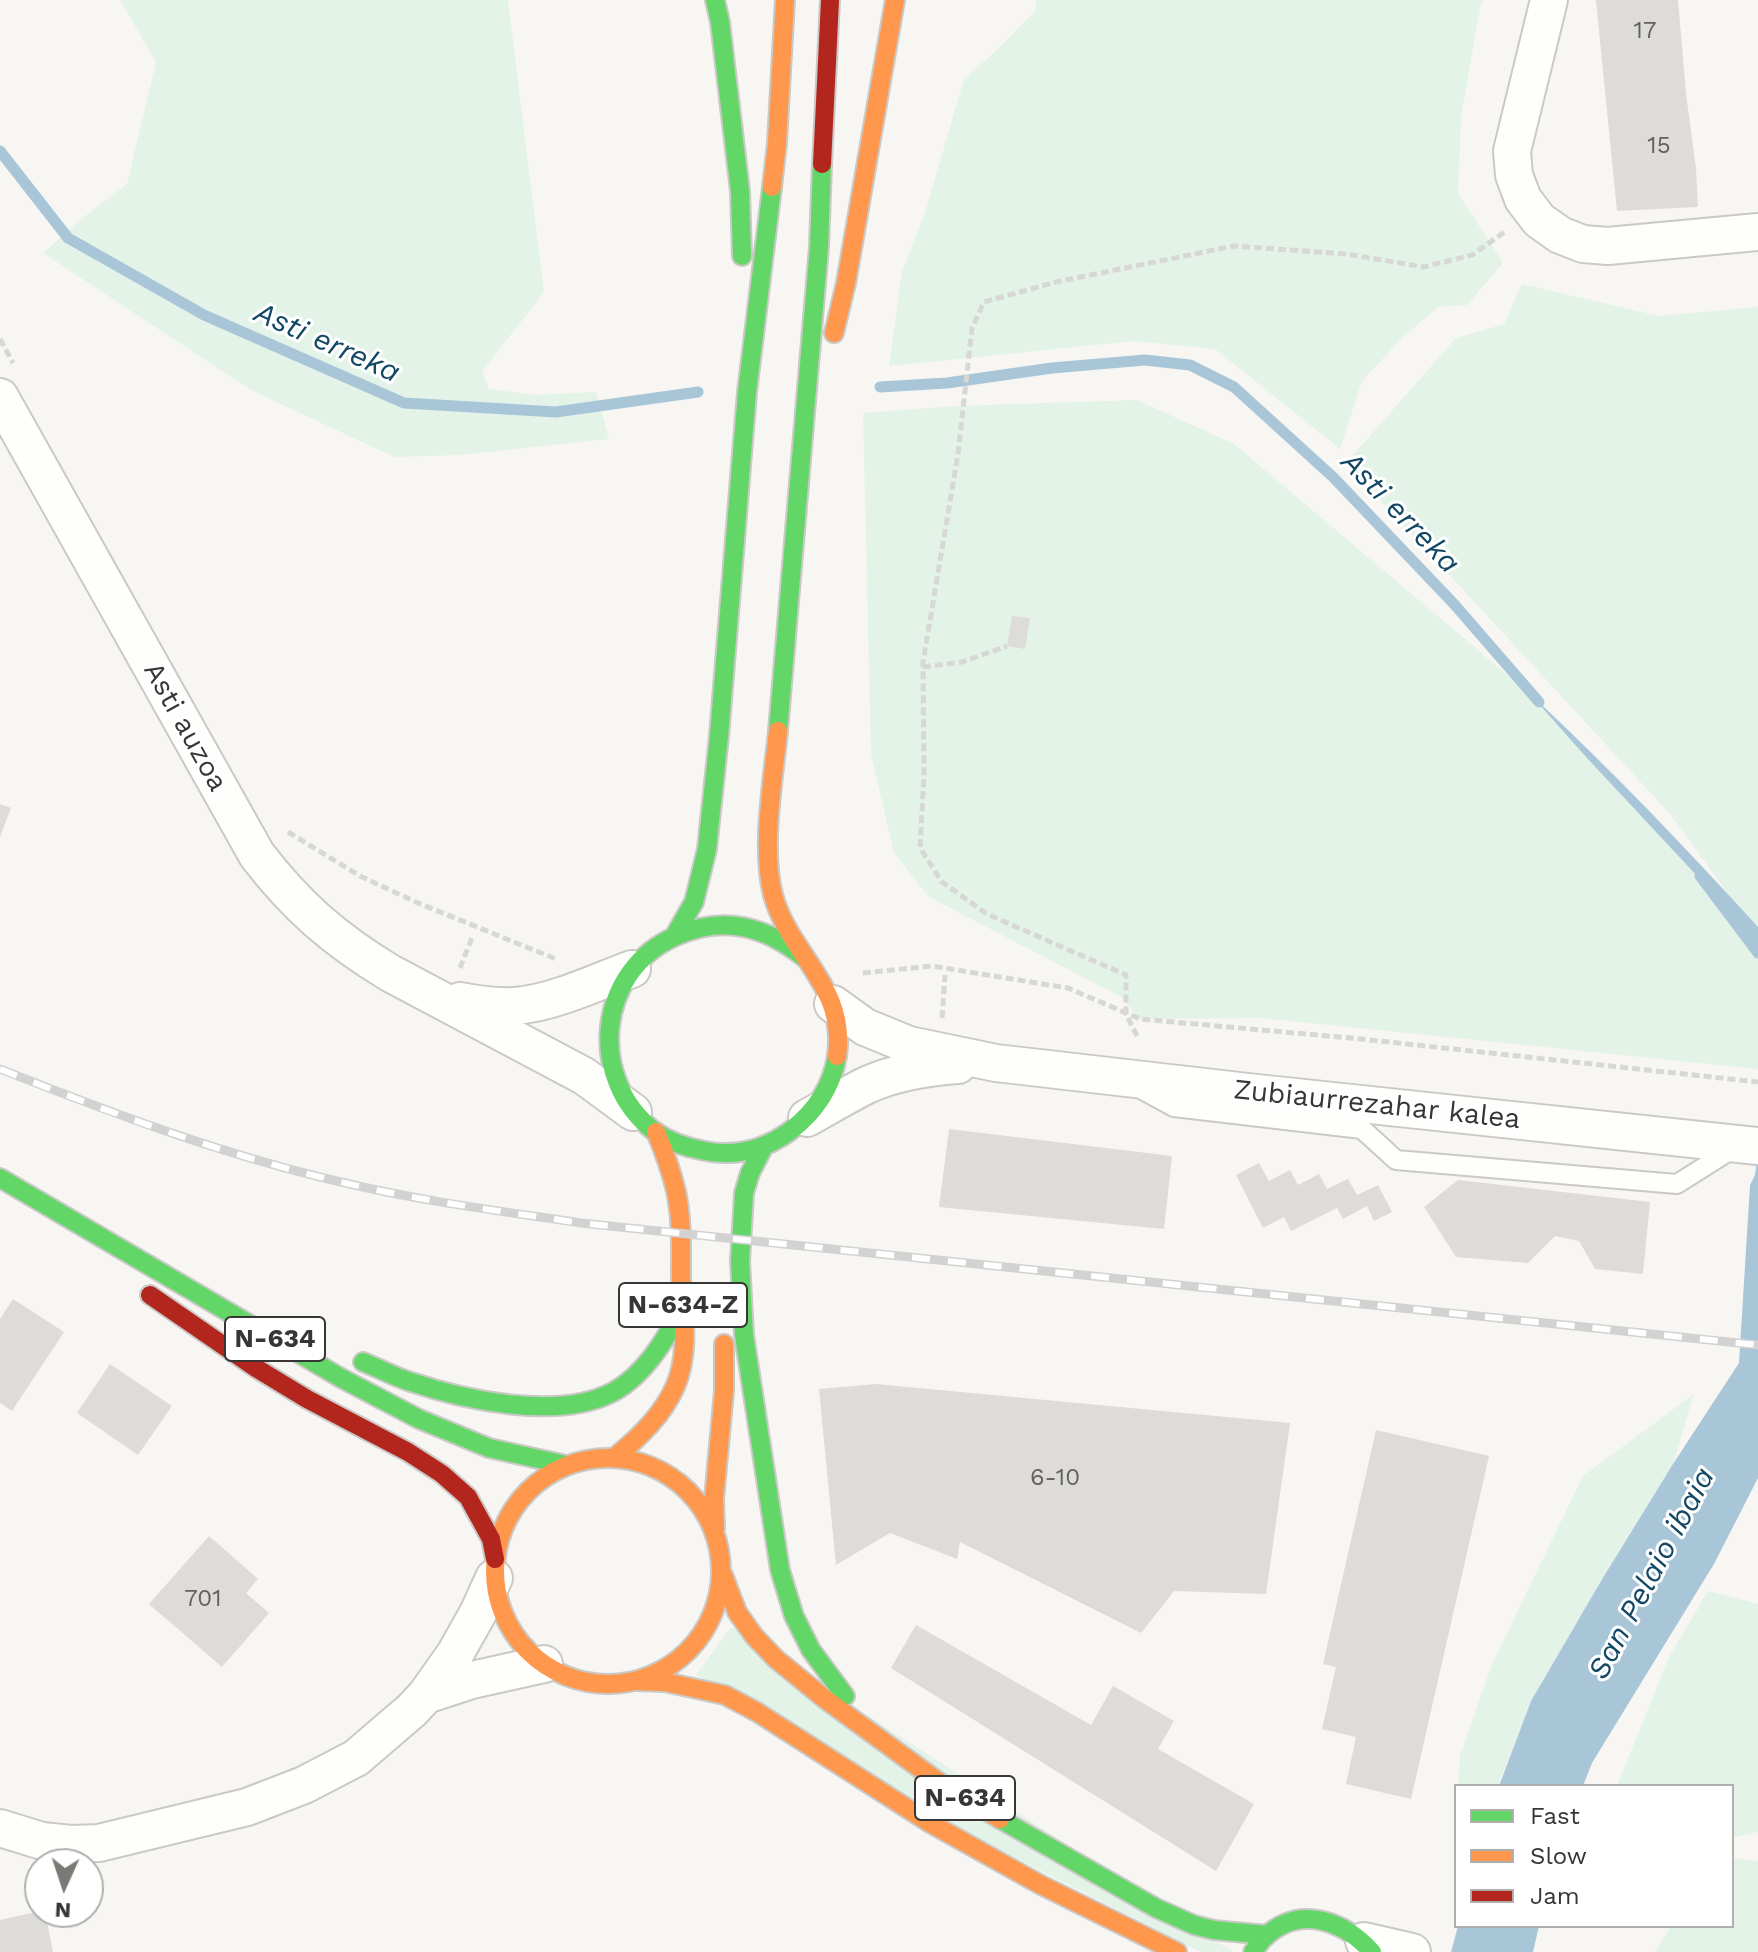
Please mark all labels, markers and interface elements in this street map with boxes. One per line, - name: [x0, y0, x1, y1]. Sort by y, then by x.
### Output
- house number: 17: [1634, 17, 1656, 45]
- house number: 15: [1647, 132, 1671, 160]
- water label: Asti erreka: [249, 295, 405, 391]
- water label: Asti erreka: [1333, 445, 1467, 581]
- street label: Asti auzoa: [136, 657, 234, 797]
- street label: Zubiaurrezahar kalea: [1232, 1073, 1522, 1137]
- road number: N-634-Z: [619, 1283, 747, 1327]
- road number: N-634: [225, 1317, 325, 1361]
- water label: San Pelaio ibaia: [1581, 1462, 1723, 1686]
- house number: 6-10: [1030, 1464, 1080, 1492]
- house number: 701: [184, 1585, 222, 1613]
- road number: N-634: [915, 1776, 1015, 1820]
- legend: [1454, 1784, 1734, 1928]
- text: Fast: [1530, 1802, 1580, 1830]
- text: Slow: [1530, 1842, 1587, 1870]
- north arrow: [24, 1848, 104, 1928]
- text: Jam: [1530, 1882, 1580, 1910]
- text: N: [54, 1898, 72, 1923]

